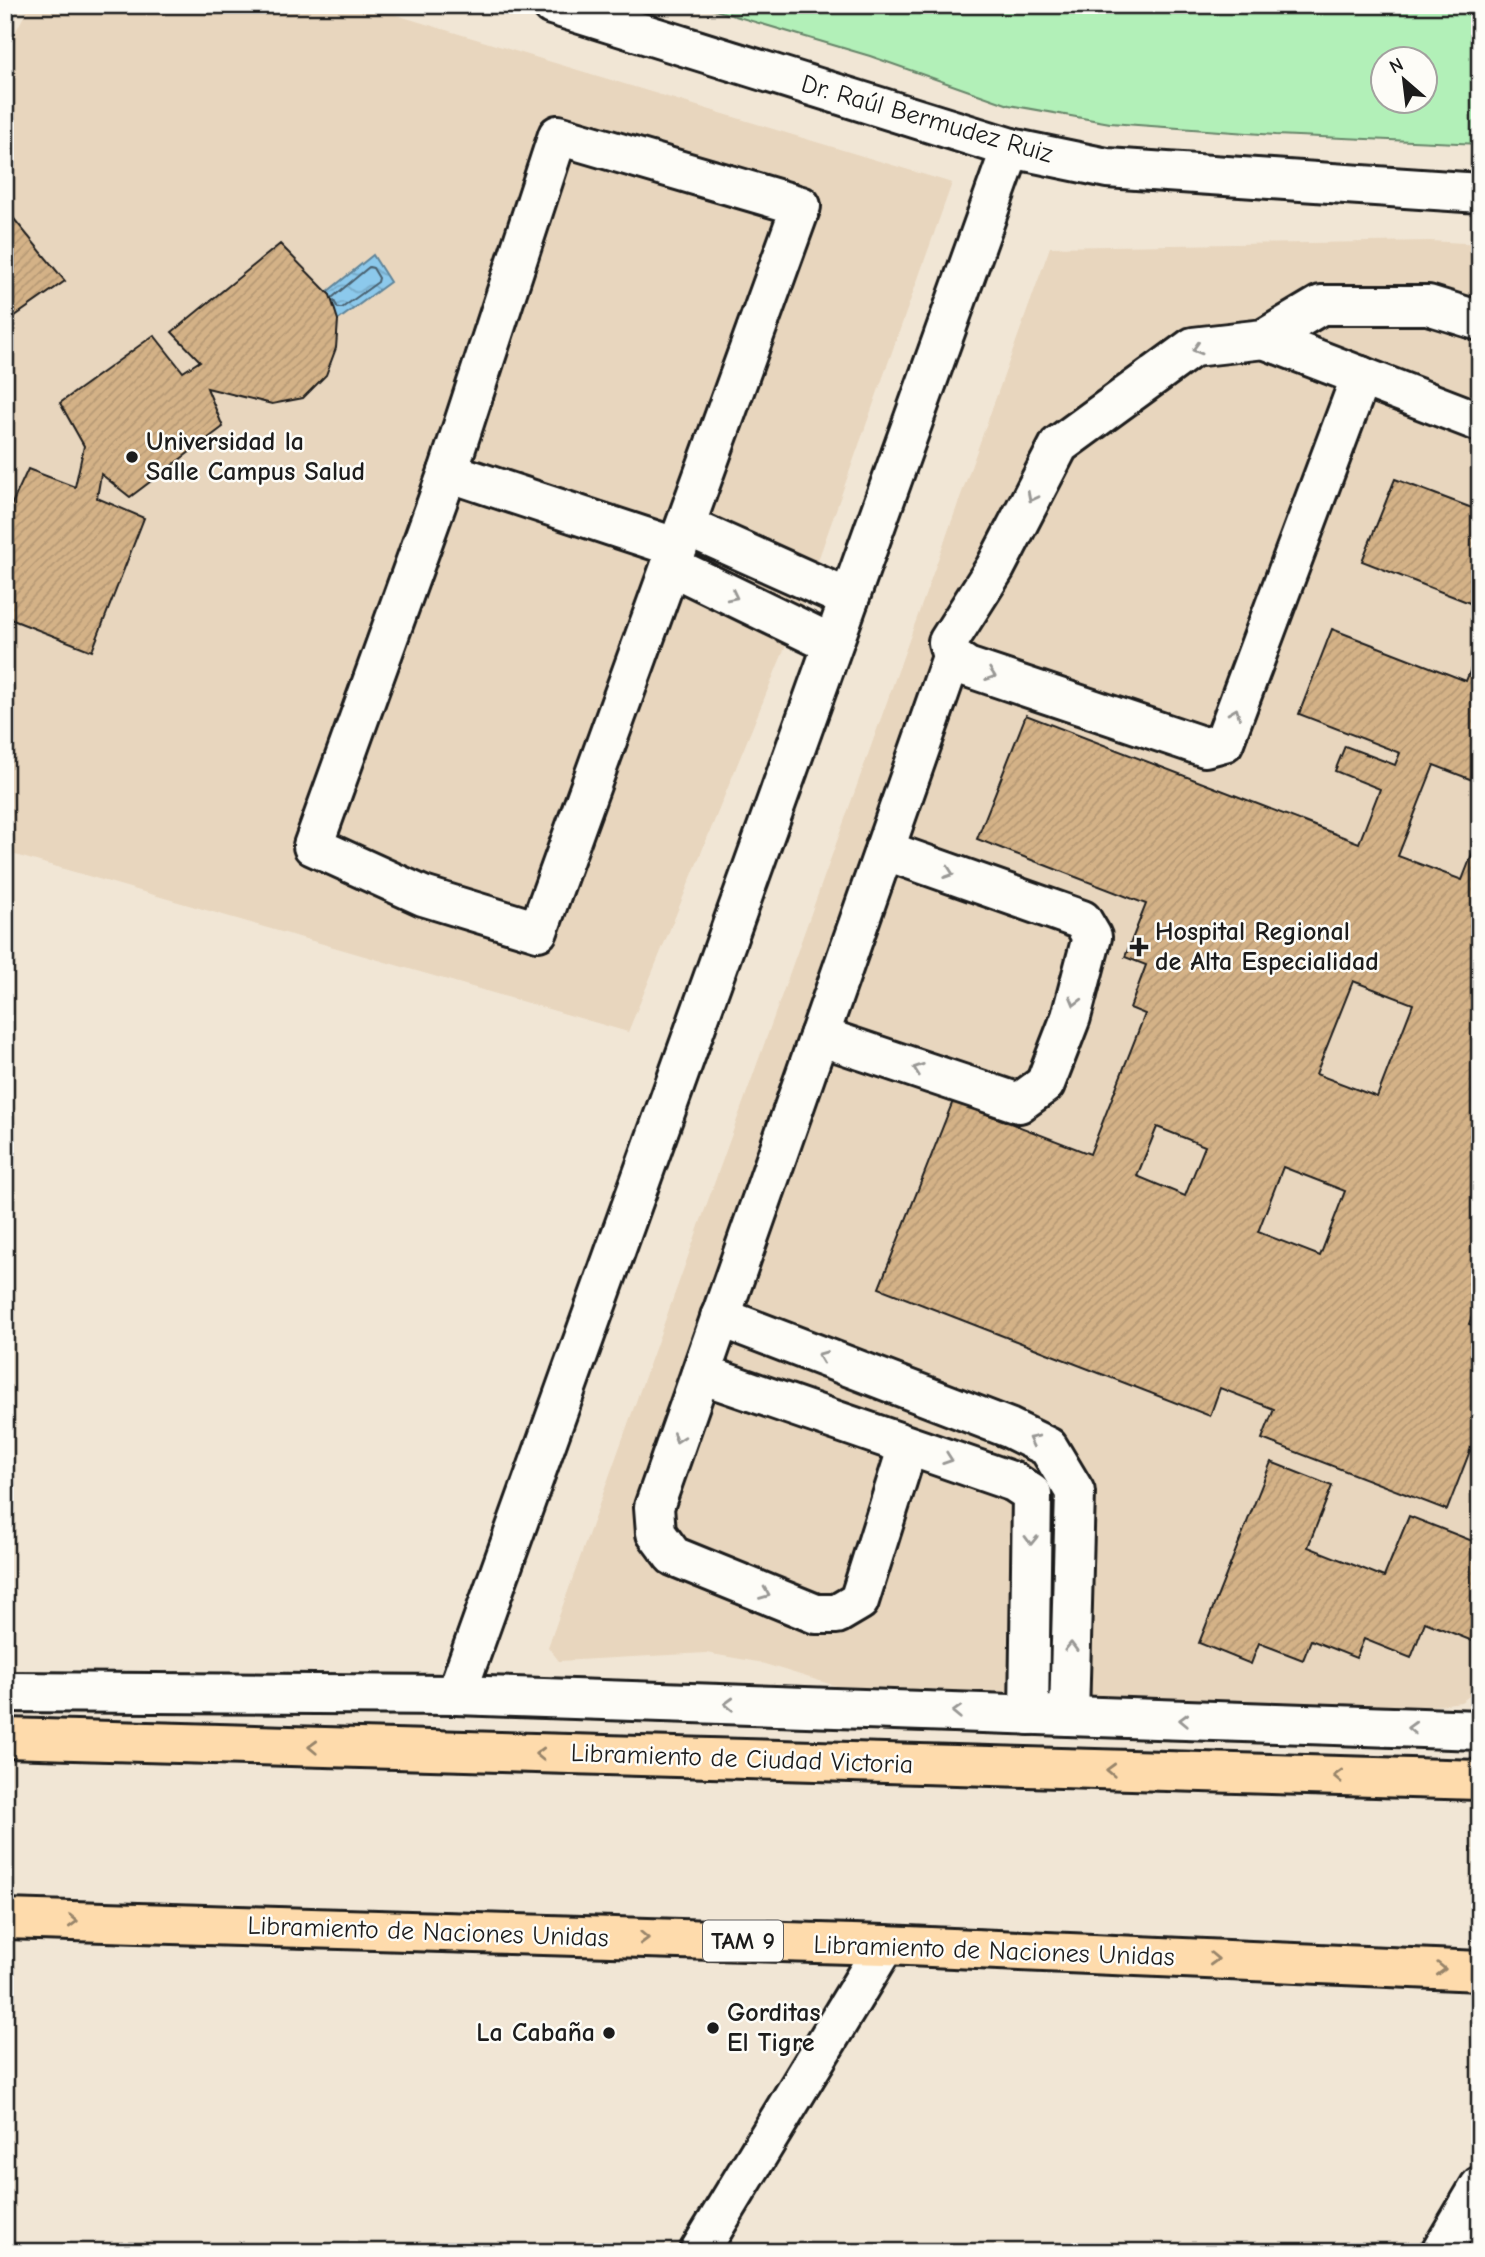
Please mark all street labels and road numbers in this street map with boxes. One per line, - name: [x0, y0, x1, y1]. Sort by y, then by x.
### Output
- street label: Dr. Raúl Bermudez Ruiz: [798, 69, 1056, 169]
- street label: Libramiento de Ciudad Victoria: [570, 1738, 914, 1780]
- street label: Libramiento de Naciones Unidas: [247, 1911, 609, 1953]
- road number: TAM 9: [703, 1920, 783, 1962]
- street label: Libramiento de Naciones Unidas: [813, 1930, 1175, 1972]

